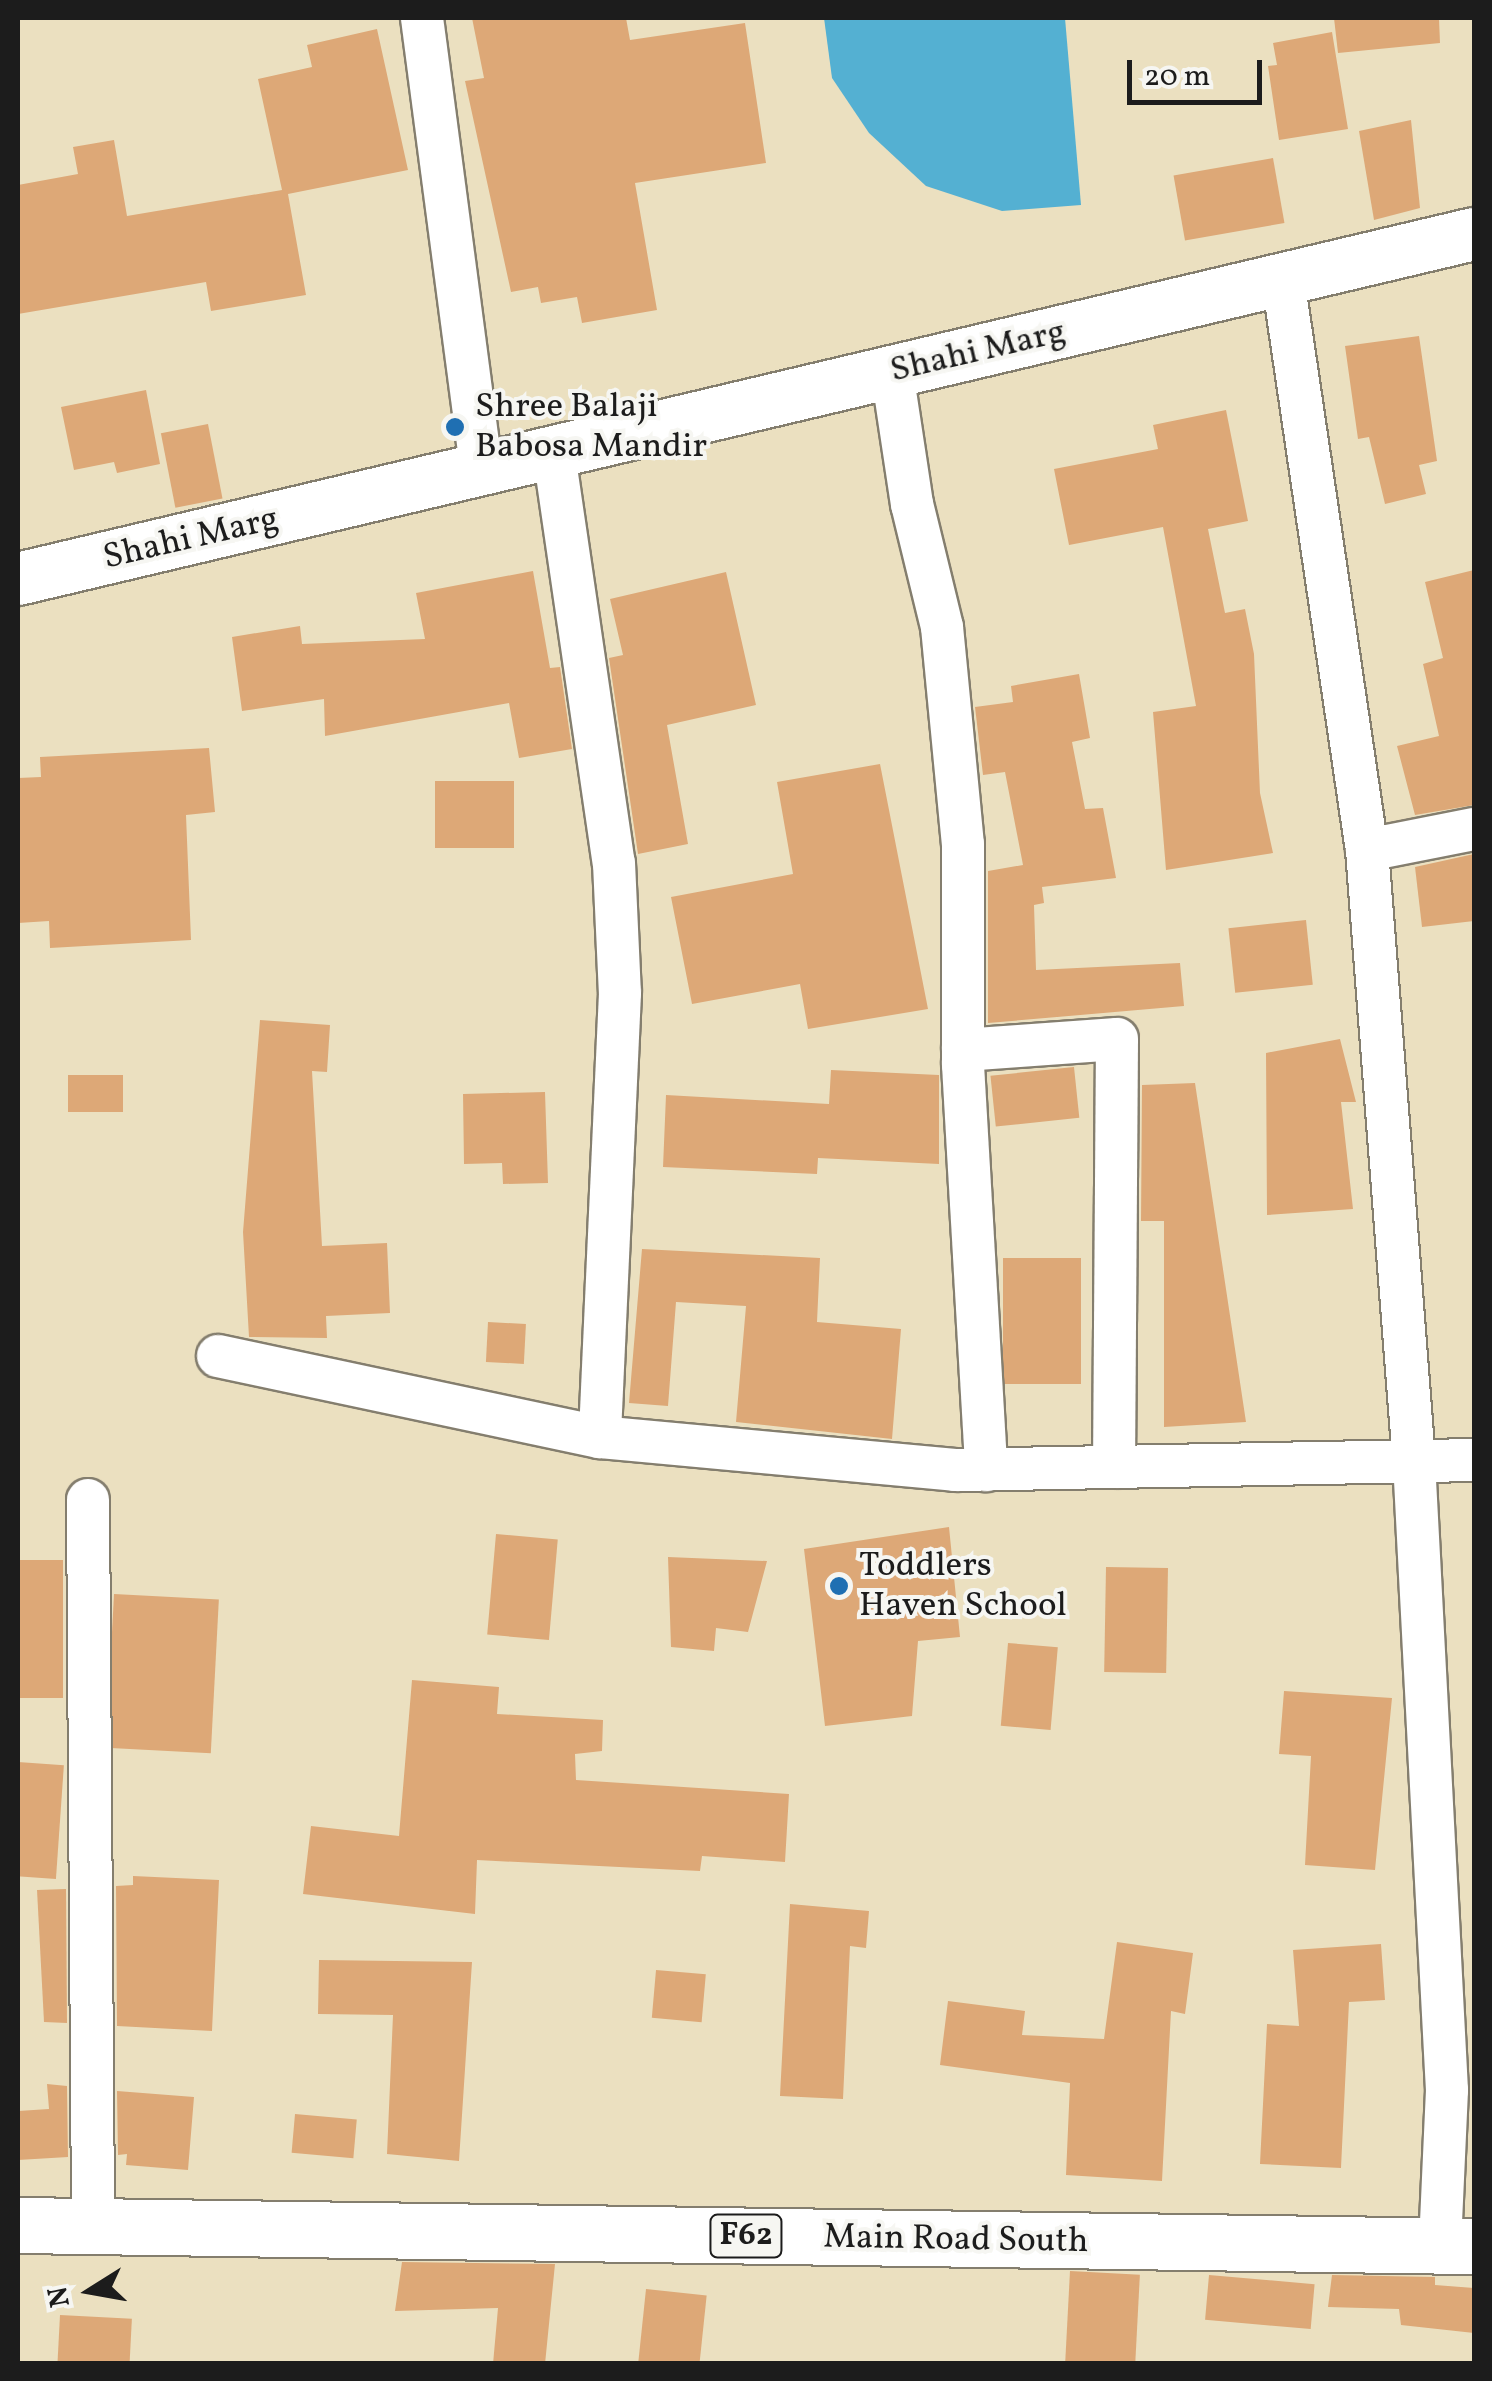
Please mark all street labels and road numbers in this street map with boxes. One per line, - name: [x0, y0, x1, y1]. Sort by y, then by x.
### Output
- street label: Shahi Marg: [886, 311, 1070, 393]
- street label: Shahi Marg: [99, 498, 283, 580]
- road number: F62: [708, 2209, 784, 2263]
- street label: Main Road South: [823, 2217, 1089, 2263]

